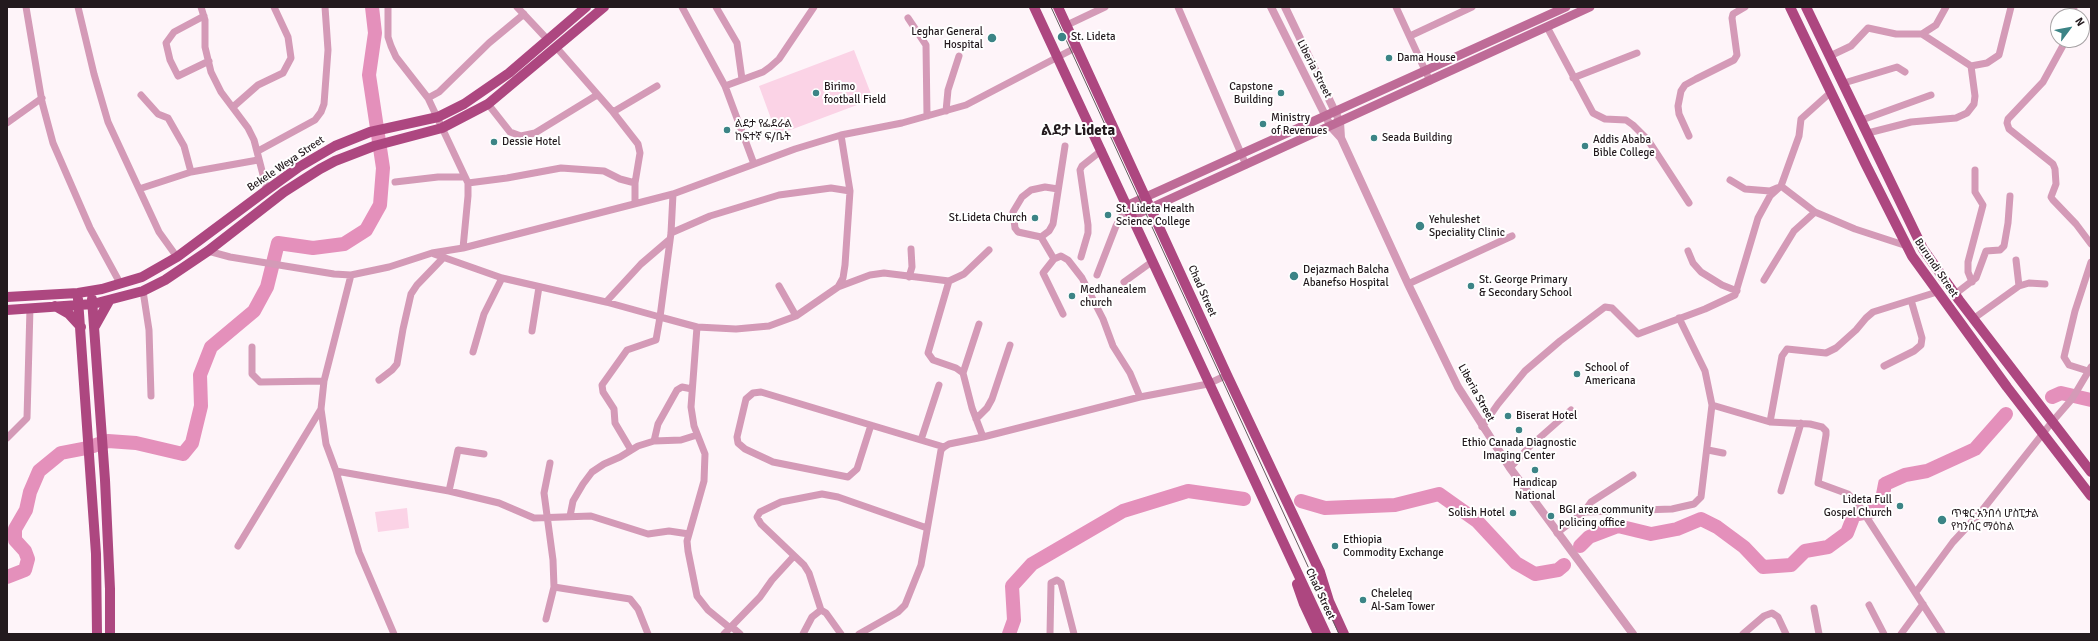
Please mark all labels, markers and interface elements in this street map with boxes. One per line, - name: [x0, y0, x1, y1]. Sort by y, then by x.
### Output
- north arrow: [2050, 8, 2090, 48]
- text: N: [2072, 15, 2087, 29]
- place label: Leghar General Hospital: [911, 25, 983, 51]
- place label: St. Lideta: [1071, 30, 1116, 44]
- marker: St. Lideta: [1056, 31, 1068, 43]
- marker: Leghar General Hospital: [986, 32, 998, 44]
- street label: Liberia Street: [1294, 38, 1334, 100]
- place label: Dama House: [1397, 51, 1456, 65]
- marker: Dama House: [1384, 53, 1394, 63]
- place label: Birimo football Field: [824, 80, 886, 106]
- place label: Capstone Building: [1229, 80, 1273, 106]
- marker: Birimo football Field: [811, 88, 821, 98]
- marker: Capstone Building: [1276, 88, 1286, 98]
- place label: Ministry of Revenues: [1271, 111, 1327, 137]
- place label: ልደታ የፌደራል ከፍተኛ ፍ/ቤት: [735, 117, 792, 143]
- marker: Ministry of Revenues: [1258, 119, 1268, 129]
- district label: ልደታ Lideta: [1041, 122, 1115, 140]
- marker: ልደታ የፌደራል ከፍተኛ ፍ/ቤት: [722, 125, 732, 135]
- place label: Seada Building: [1382, 131, 1452, 145]
- street label: Bekele Weya Street: [245, 133, 327, 195]
- marker: Seada Building: [1369, 133, 1379, 143]
- place label: Addis Ababa Bible College: [1593, 133, 1655, 159]
- place label: Dessie Hotel: [502, 135, 561, 149]
- marker: Dessie Hotel: [489, 137, 499, 147]
- marker: Addis Ababa Bible College: [1580, 141, 1590, 151]
- place label: St. Lideta Health Science College: [1116, 202, 1194, 228]
- marker: St. Lideta Health Science College: [1103, 210, 1113, 220]
- place label: St.Lideta Church: [949, 211, 1027, 225]
- marker: St.Lideta Church: [1030, 213, 1040, 223]
- place label: Yehuleshet Speciality Clinic: [1429, 213, 1505, 239]
- marker: Yehuleshet Speciality Clinic: [1414, 220, 1426, 232]
- street label: Burundi Street: [1911, 236, 1961, 300]
- street label: Chad Street: [1185, 263, 1219, 319]
- place label: Dejazmach Balcha Abanefso Hospital: [1303, 263, 1389, 289]
- marker: Dejazmach Balcha Abanefso Hospital: [1288, 270, 1300, 282]
- place label: St. George Primary & Secondary School: [1479, 273, 1572, 299]
- marker: St. George Primary & Secondary School: [1466, 281, 1476, 291]
- place label: Medhanealem church: [1080, 283, 1146, 309]
- marker: Medhanealem church: [1067, 291, 1077, 301]
- place label: School of Americana: [1585, 361, 1636, 387]
- street label: Liberia Street: [1455, 362, 1497, 424]
- marker: School of Americana: [1572, 369, 1582, 379]
- place label: Biserat Hotel: [1516, 409, 1577, 423]
- marker: Biserat Hotel: [1503, 411, 1513, 421]
- marker: Ethio Canada Diagnostic Imaging Center: [1514, 425, 1524, 435]
- place label: Ethio Canada Diagnostic Imaging Center: [1462, 436, 1576, 462]
- marker: Handicap National: [1530, 465, 1540, 475]
- place label: Handicap National: [1513, 476, 1557, 502]
- place label: Lideta Full Gospel Church: [1824, 493, 1892, 519]
- marker: Lideta Full Gospel Church: [1895, 501, 1905, 511]
- place label: BGI area community policing office: [1559, 503, 1654, 529]
- place label: Solish Hotel: [1448, 506, 1505, 520]
- place label: ጥቁር አንበሳ ሆስፒታል የካንሰር ማዕከል: [1951, 507, 2039, 533]
- marker: Solish Hotel: [1508, 508, 1518, 518]
- marker: BGI area community policing office: [1546, 511, 1556, 521]
- marker: ጥቁር አንበሳ ሆስፒታል የካንሰር ማዕከል: [1936, 514, 1948, 526]
- place label: Ethiopia Commodity Exchange: [1343, 533, 1444, 559]
- marker: Ethiopia Commodity Exchange: [1330, 541, 1340, 551]
- street label: Chad Street: [1302, 566, 1338, 622]
- place label: Cheleleq Al-Sam Tower: [1371, 587, 1435, 613]
- marker: Cheleleq Al-Sam Tower: [1358, 595, 1368, 605]

